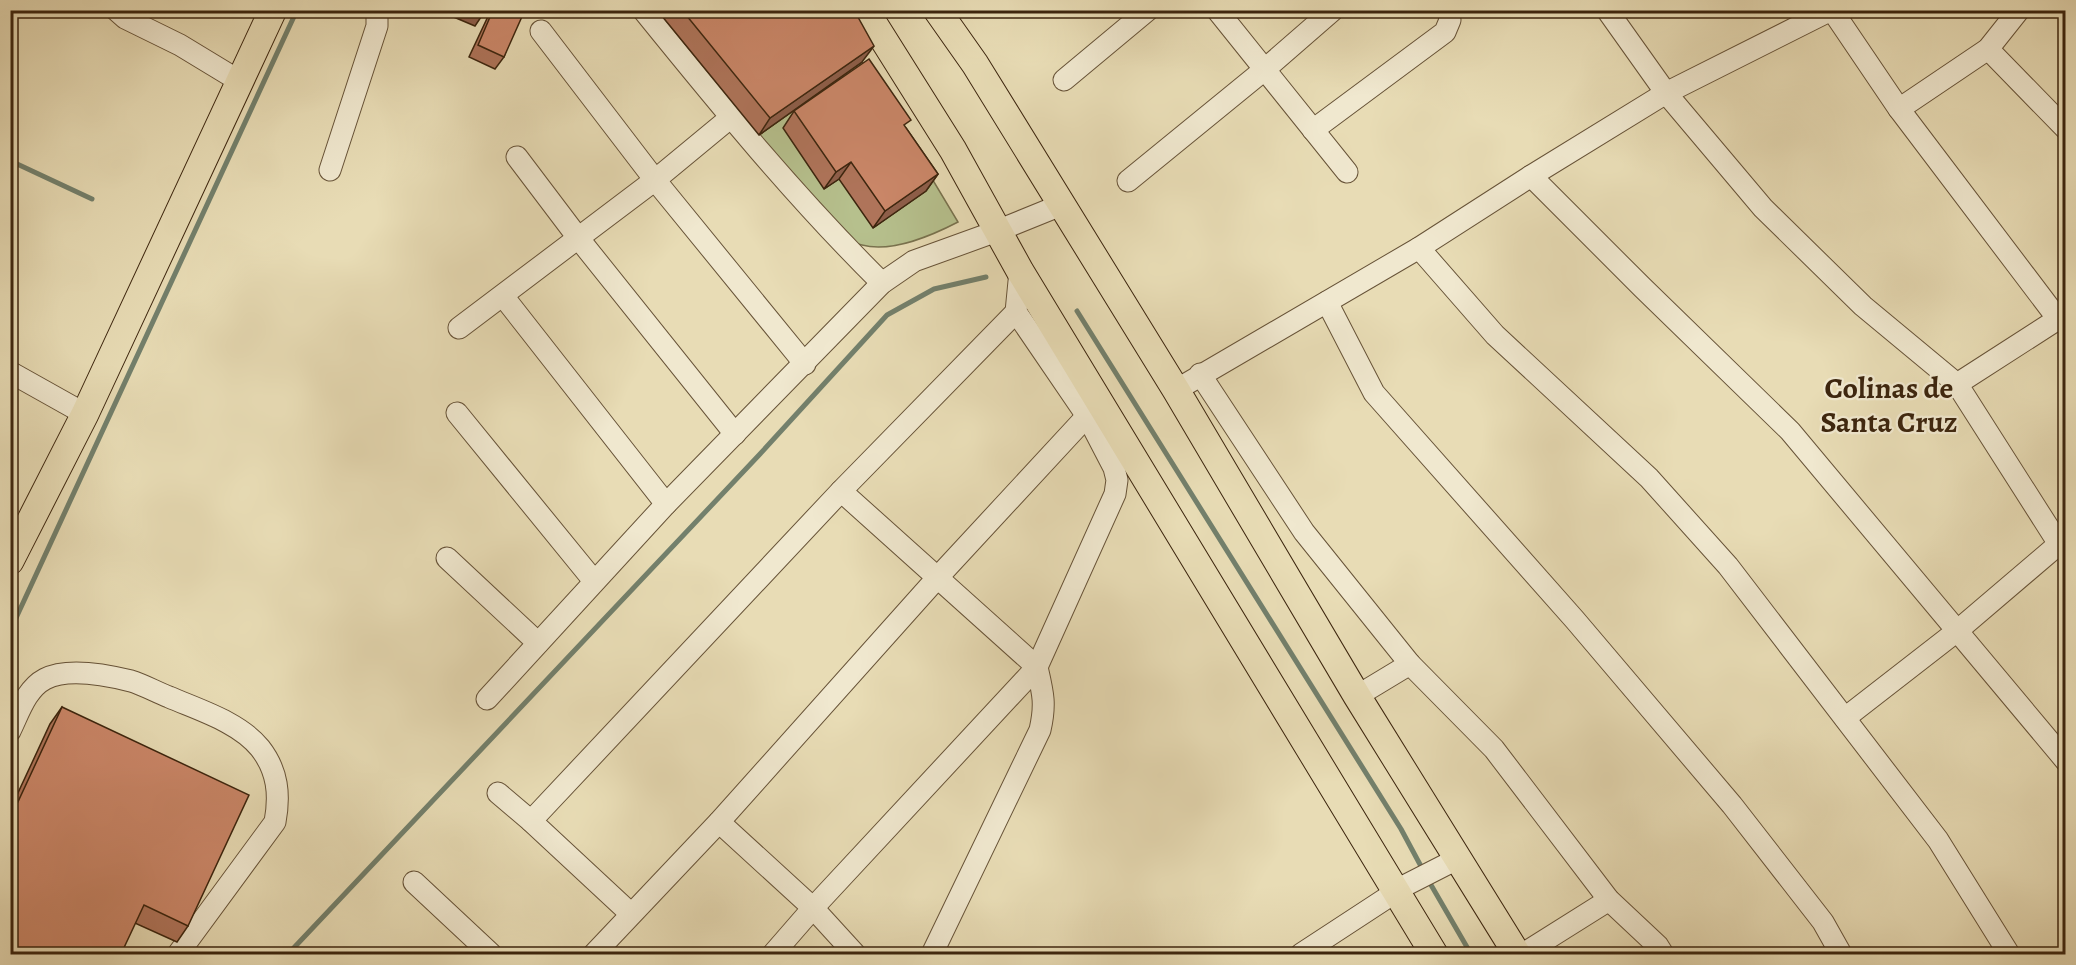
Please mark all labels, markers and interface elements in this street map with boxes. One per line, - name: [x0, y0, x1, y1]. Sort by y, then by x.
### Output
- district label: Colinas de Santa Cruz: [1820, 368, 1958, 442]

